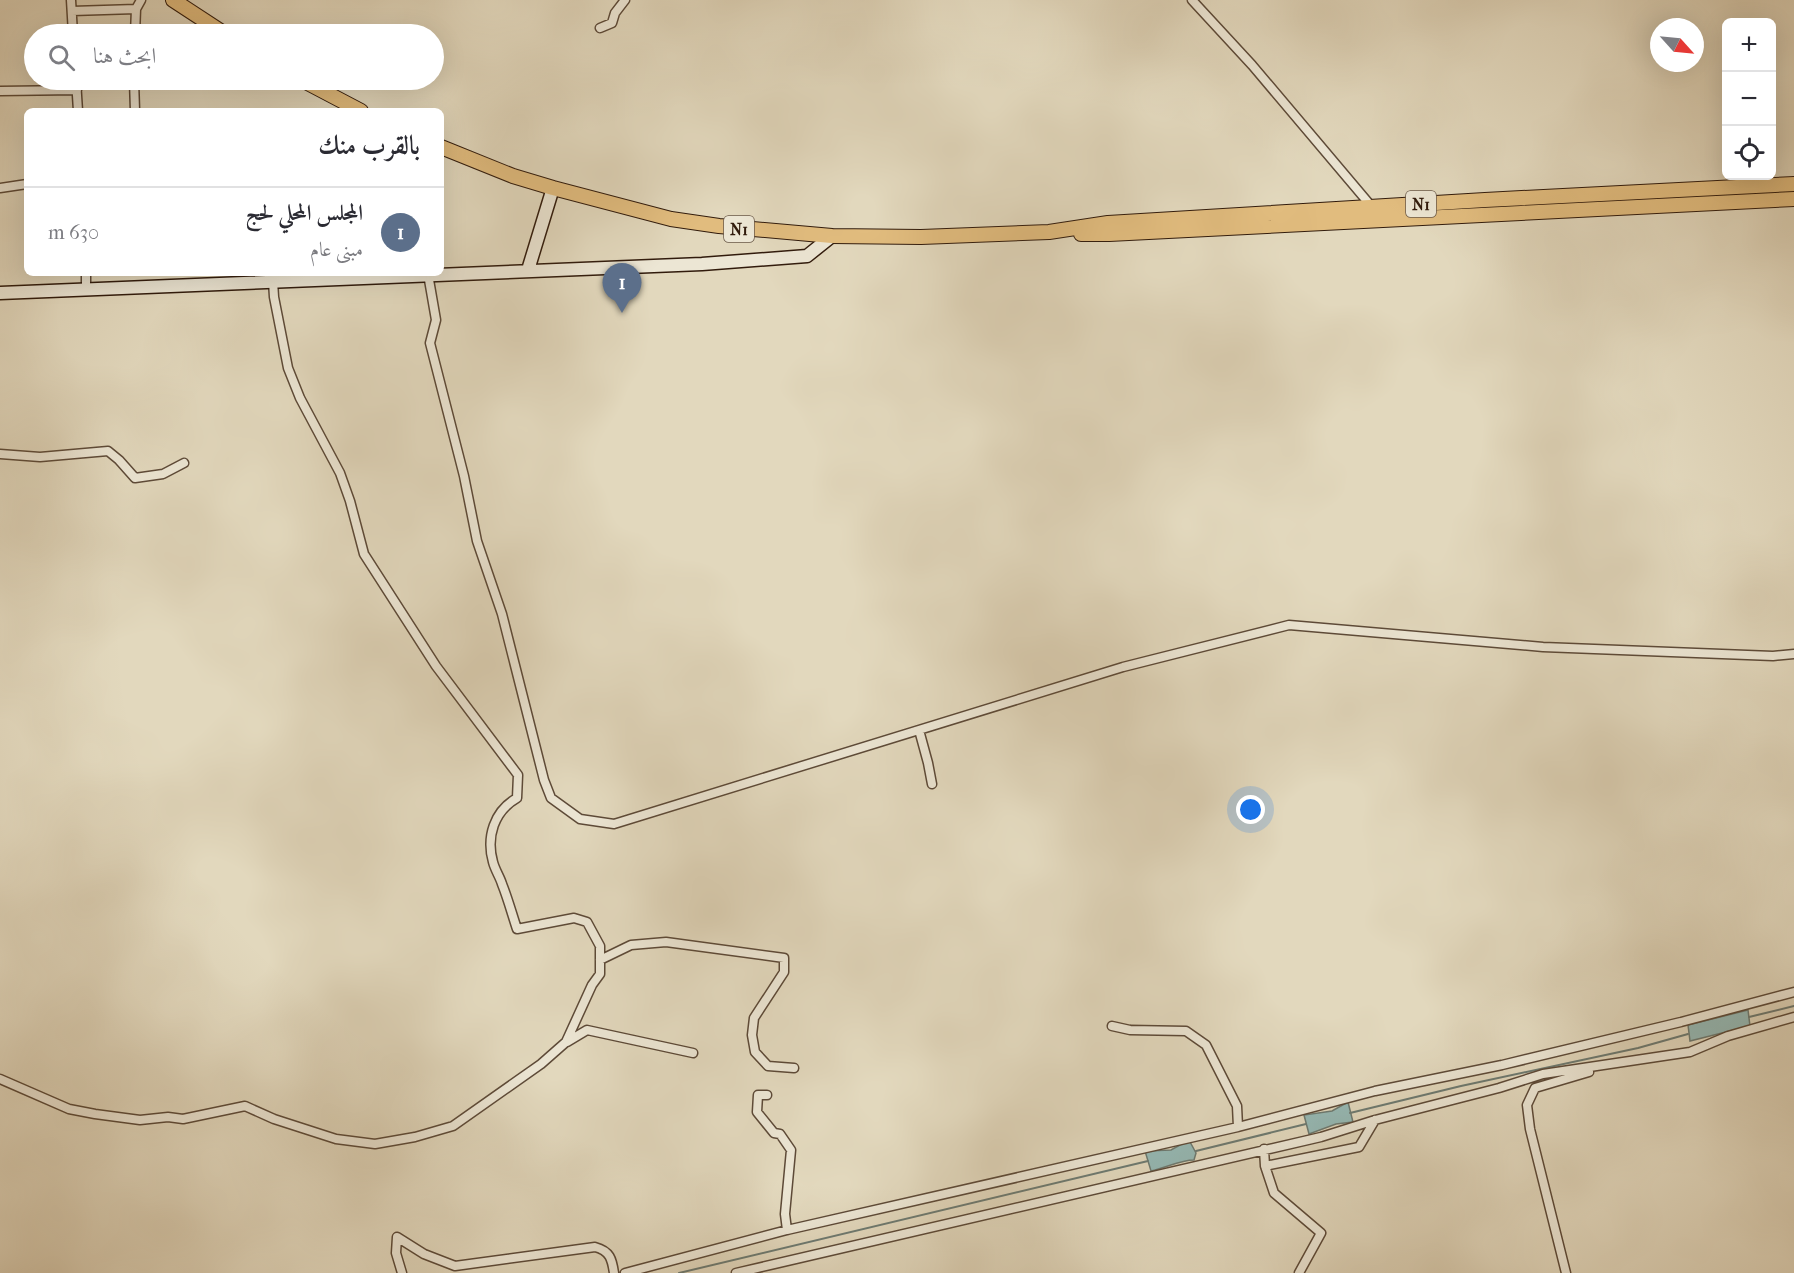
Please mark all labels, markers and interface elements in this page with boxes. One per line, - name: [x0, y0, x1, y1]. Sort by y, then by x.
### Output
- north arrow: [1650, 18, 1704, 72]
- map controls: [1722, 18, 1776, 180]
- button: +: [1722, 18, 1776, 72]
- search box: [24, 24, 444, 90]
- icon: search: [45, 41, 78, 74]
- text: ابحث هنا: [93, 43, 156, 69]
- button: −: [1722, 72, 1776, 126]
- button: locate: [1722, 126, 1776, 180]
- text: بالقرب منك: [318, 130, 420, 161]
- road number: N1: [1406, 191, 1436, 217]
- text: المجلس المحلي لحج: [246, 200, 363, 226]
- road number: N1: [724, 216, 754, 242]
- text: 630 m: [48, 221, 99, 244]
- text: 1: [397, 221, 404, 244]
- text: مبنى عام: [310, 238, 363, 261]
- pin: 1: [602, 264, 642, 313]
- your location: [1236, 795, 1265, 824]

